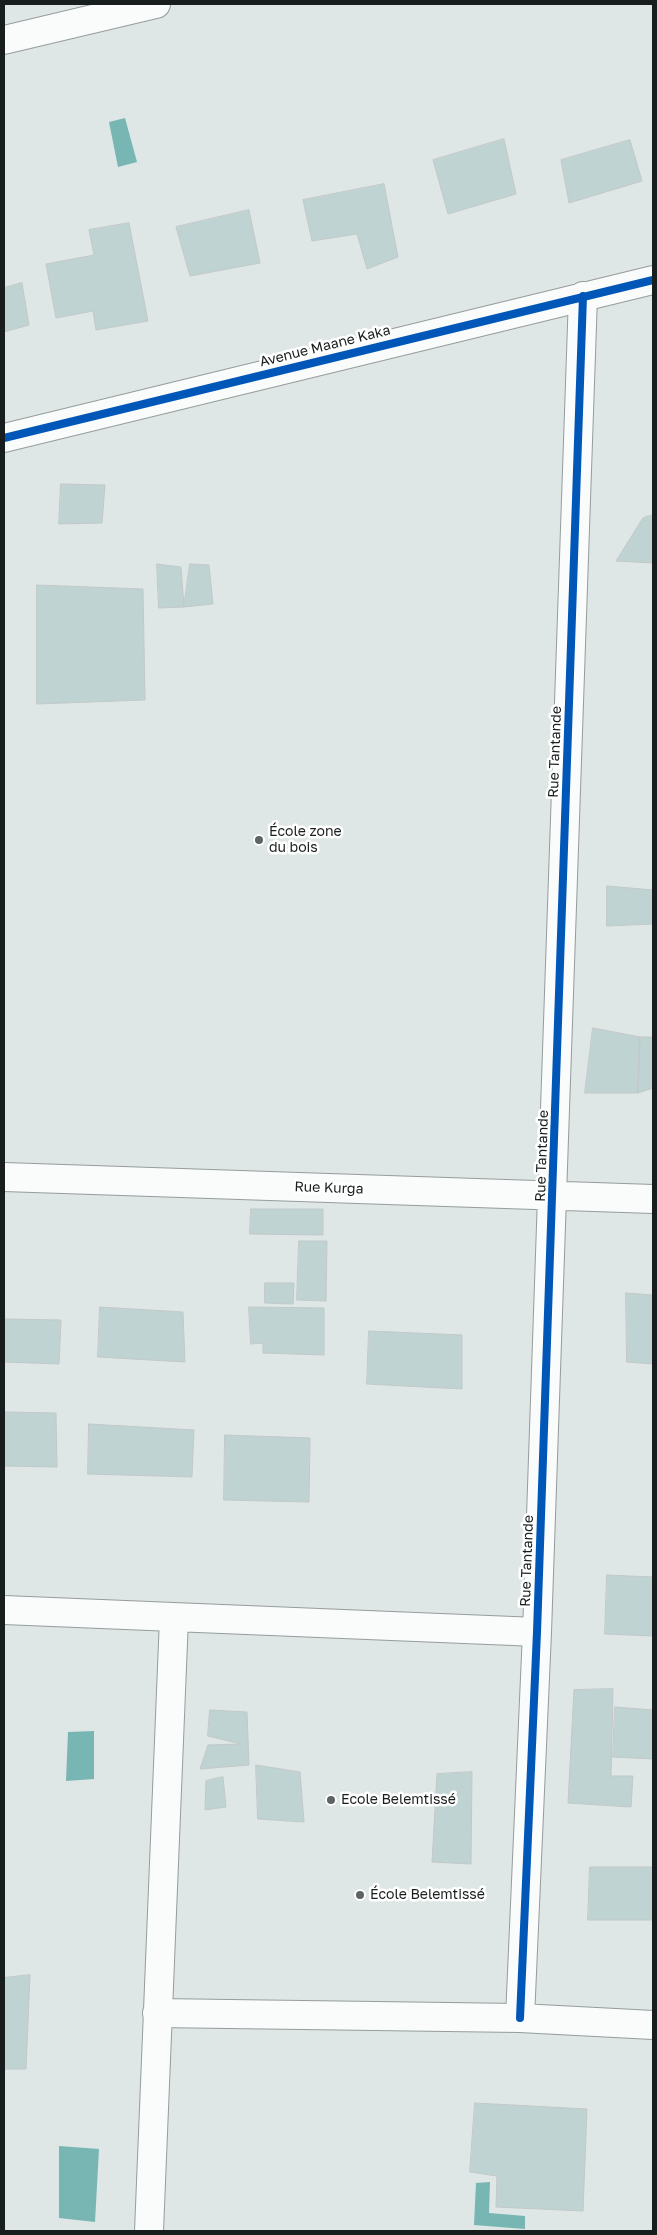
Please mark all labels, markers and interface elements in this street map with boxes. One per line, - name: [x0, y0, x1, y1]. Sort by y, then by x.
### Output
- street label: Avenue Maane Kaka: [258, 322, 392, 370]
- street label: Rue Tantande: [545, 706, 565, 798]
- place label: École zone du bois: [269, 824, 342, 856]
- marker: École zone du bois: [253, 834, 265, 846]
- street label: Rue Tantande: [532, 1110, 552, 1202]
- street label: Rue Kurga: [294, 1178, 364, 1198]
- street label: Rue Tantande: [517, 1515, 537, 1607]
- place label: Ecole Belemtissé: [341, 1792, 456, 1808]
- marker: Ecole Belemtissé: [325, 1794, 337, 1806]
- place label: École Belemtissé: [370, 1887, 485, 1903]
- marker: École Belemtissé: [354, 1889, 366, 1901]

